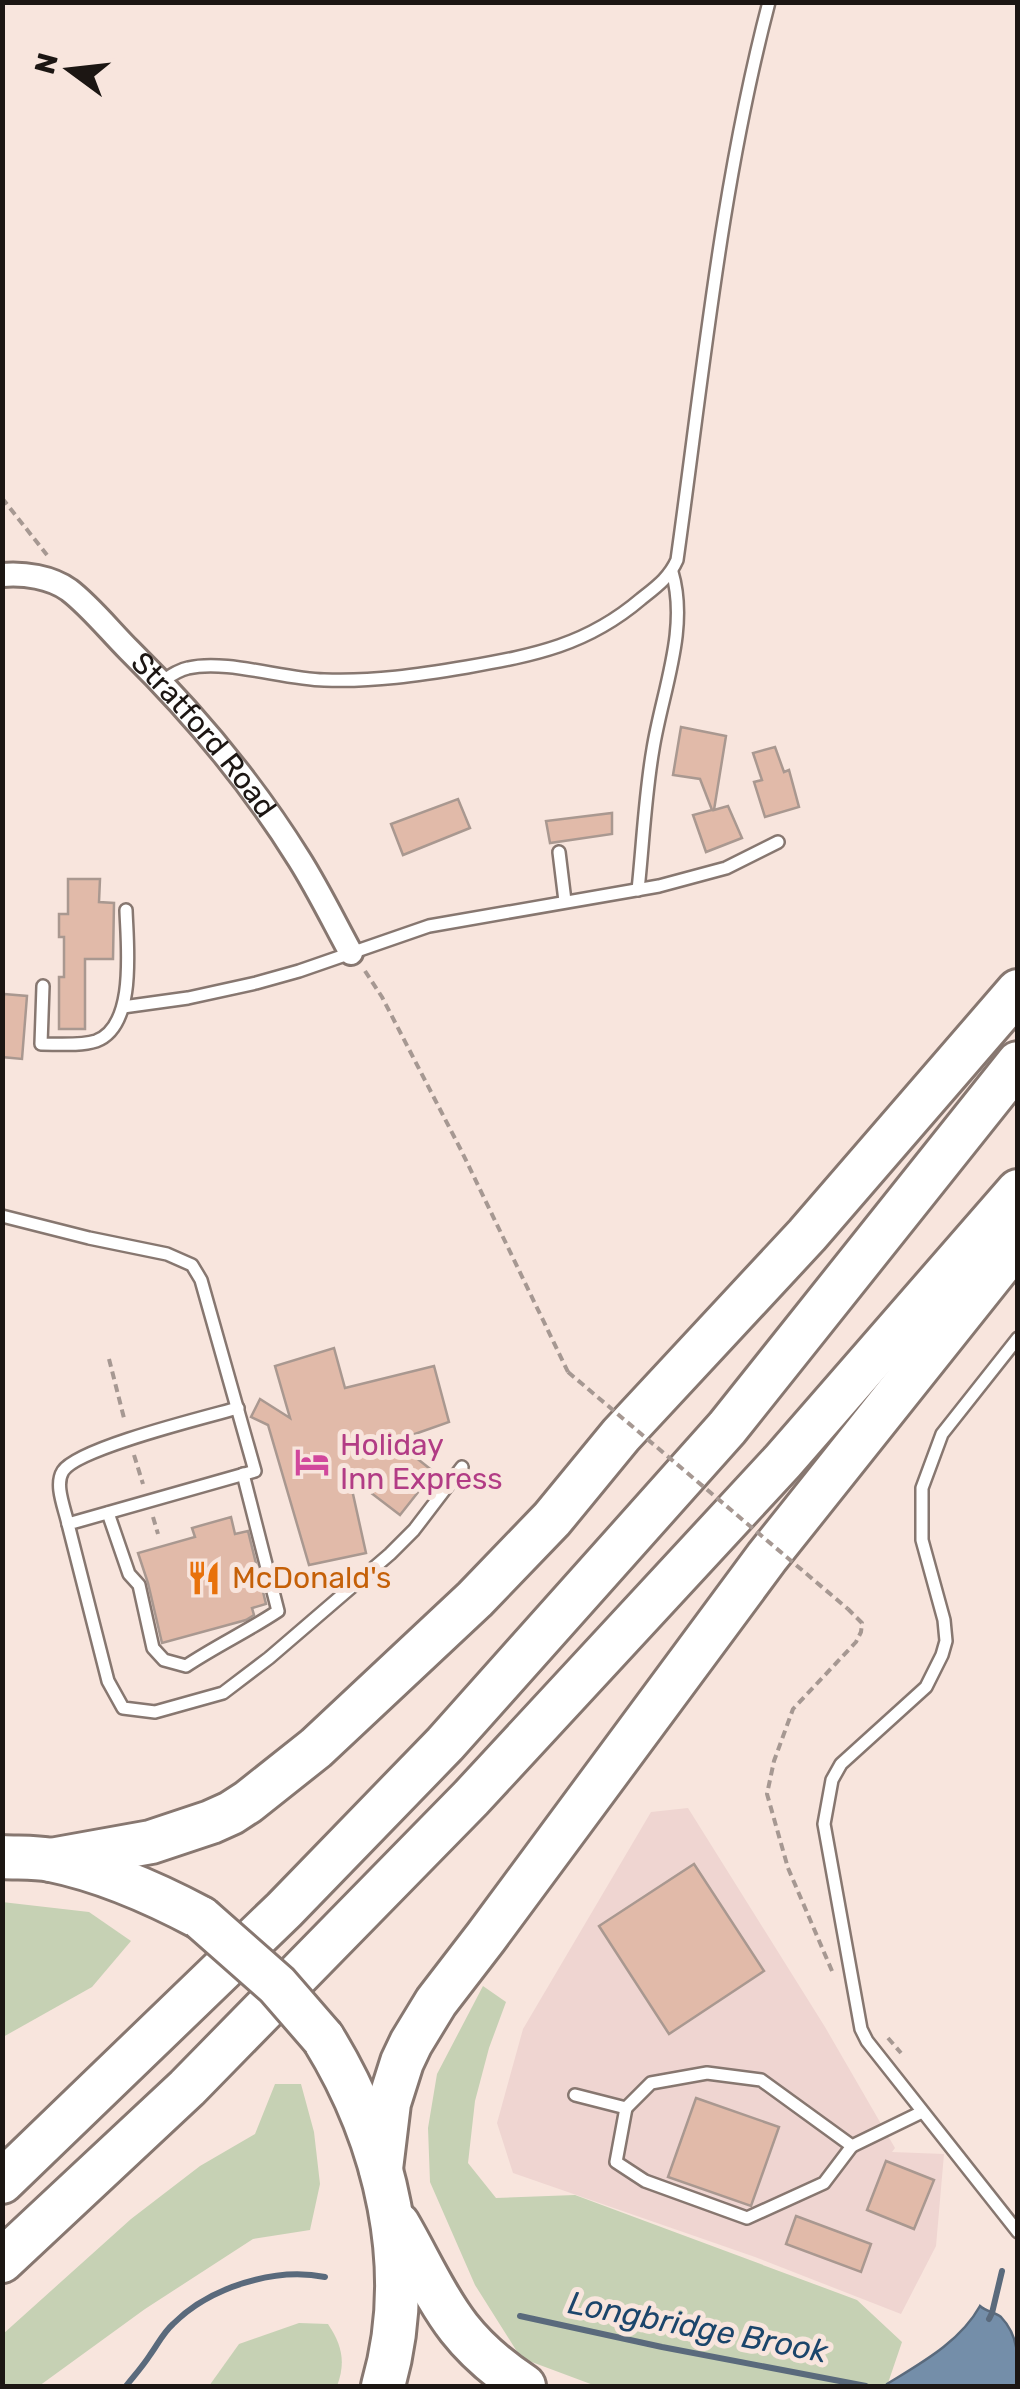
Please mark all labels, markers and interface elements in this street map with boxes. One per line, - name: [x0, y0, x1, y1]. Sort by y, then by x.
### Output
- north arrow: [20, 20, 120, 120]
- text: N: [28, 50, 65, 78]
- street label: Stratford Road: [124, 645, 284, 824]
- place label: Holiday Inn Express: [340, 1427, 503, 1497]
- hotel icon: Holiday Inn Express: [293, 1443, 331, 1481]
- restaurant icon: McDonald's: [185, 1559, 223, 1597]
- place label: McDonald's: [232, 1560, 391, 1596]
- water label: Longbridge Brook: [565, 2283, 831, 2371]

